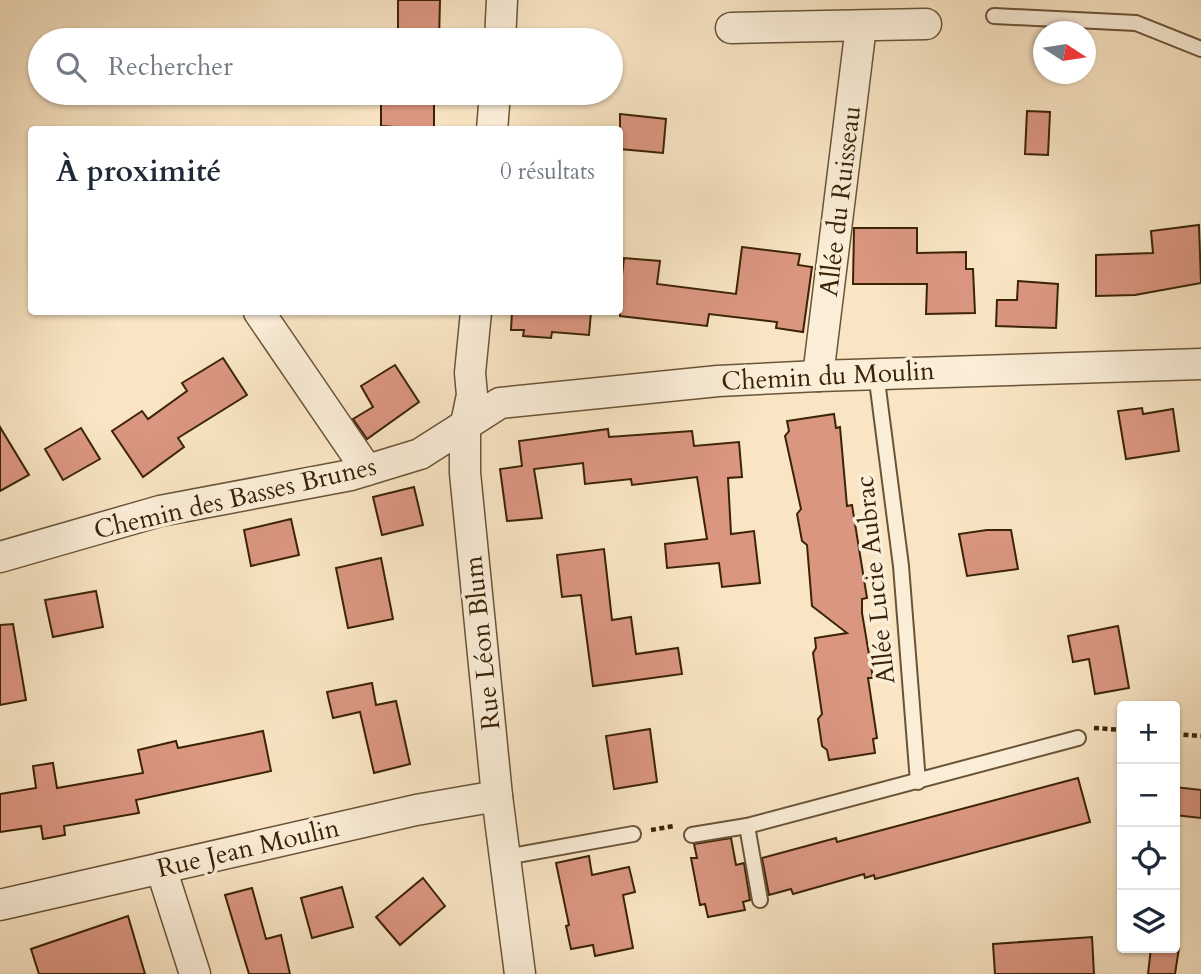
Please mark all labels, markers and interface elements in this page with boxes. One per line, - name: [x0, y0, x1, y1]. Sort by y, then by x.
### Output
- north arrow: [1033, 21, 1096, 84]
- search box: [28, 28, 623, 105]
- icon: search: [52, 48, 90, 86]
- text: Rechercher: [108, 49, 233, 84]
- street label: Allée du Ruisseau: [811, 104, 869, 298]
- text: À proximité: [56, 151, 221, 192]
- text: 0 résultats: [500, 156, 595, 187]
- street label: Chemin du Moulin: [720, 353, 936, 399]
- street label: Chemin des Basses Brunes: [90, 448, 380, 548]
- street label: Allée Lucie Aubrac: [847, 474, 903, 686]
- street label: Rue Léon Blum: [455, 554, 509, 732]
- map controls: [1117, 701, 1180, 953]
- button: +: [1117, 701, 1180, 764]
- button: −: [1117, 764, 1180, 827]
- street label: Rue Jean Moulin: [153, 810, 343, 886]
- button: locate: [1117, 827, 1180, 890]
- button: layers: [1117, 890, 1180, 953]

